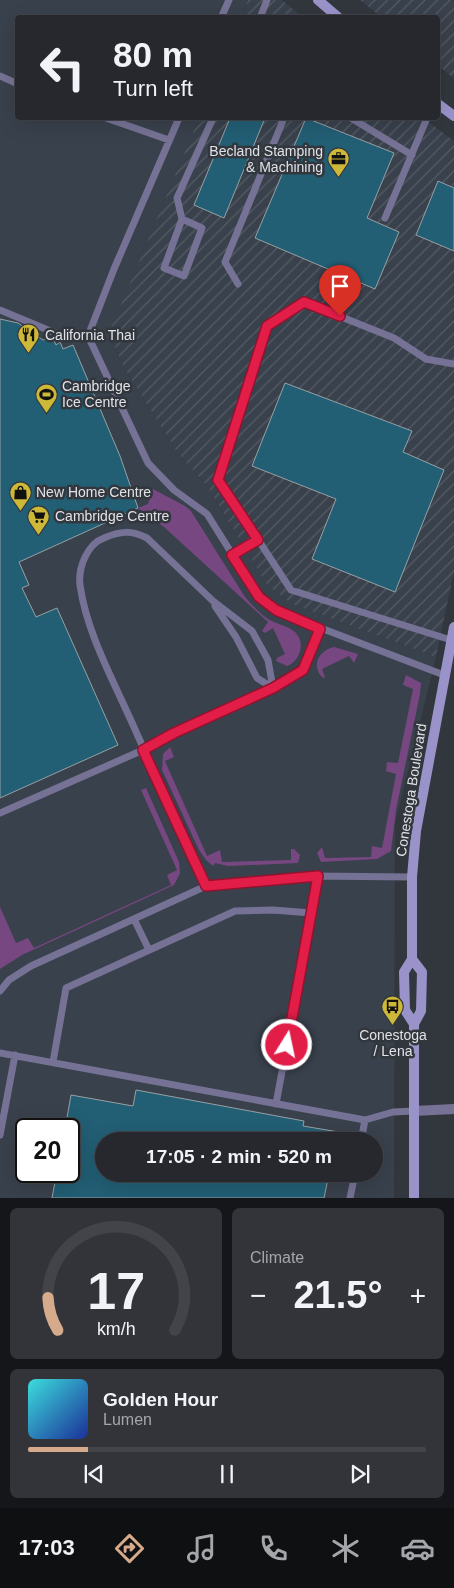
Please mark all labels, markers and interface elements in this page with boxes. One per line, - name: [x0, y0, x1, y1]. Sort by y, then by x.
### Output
- icon: left: [30, 35, 95, 100]
- text: 80 m: [113, 35, 193, 74]
- text: Turn left: [113, 76, 193, 101]
- place label: Becland Stamping & Machining: [209, 143, 323, 175]
- office icon: Becland Stamping & Machining: [327, 147, 351, 178]
- pin: [319, 265, 361, 316]
- icon: arrive: [326, 272, 354, 300]
- restaurant icon: California Thai: [17, 323, 41, 354]
- place label: California Thai: [45, 327, 135, 343]
- place label: Cambridge Ice Centre: [62, 378, 131, 410]
- sports icon: Cambridge Ice Centre: [34, 382, 58, 413]
- shop icon: New Home Centre: [8, 480, 32, 511]
- place label: New Home Centre: [36, 484, 151, 500]
- supermarket icon: Cambridge Centre: [27, 504, 51, 535]
- place label: Cambridge Centre: [55, 508, 170, 524]
- street label: Conestoga Boulevard: [393, 722, 429, 858]
- bus stop icon: Conestoga / Lena: [381, 995, 405, 1026]
- position arrow: [260, 1018, 312, 1070]
- place label: Conestoga / Lena: [359, 1027, 427, 1059]
- speed limit sign: 20: [15, 1118, 80, 1183]
- text: 17:05 · 2 min · 520 m: [146, 1146, 332, 1167]
- text: Climate: [250, 1249, 304, 1266]
- text: 17: [87, 1262, 145, 1320]
- text: 21.5°: [293, 1274, 383, 1316]
- text: −: [250, 1280, 266, 1311]
- text: +: [410, 1280, 426, 1311]
- text: km/h: [97, 1319, 135, 1339]
- text: Golden Hour: [103, 1389, 218, 1410]
- text: Lumen: [103, 1411, 152, 1428]
- icon: previous: [80, 1460, 108, 1488]
- icon: pause: [213, 1460, 241, 1488]
- icon: next: [346, 1460, 374, 1488]
- icon: directions: [112, 1531, 147, 1566]
- icon: music: [184, 1531, 219, 1566]
- icon: phone: [256, 1531, 291, 1566]
- icon: climate: [328, 1531, 363, 1566]
- icon: car: [400, 1531, 435, 1566]
- text: 17:03: [19, 1535, 75, 1560]

